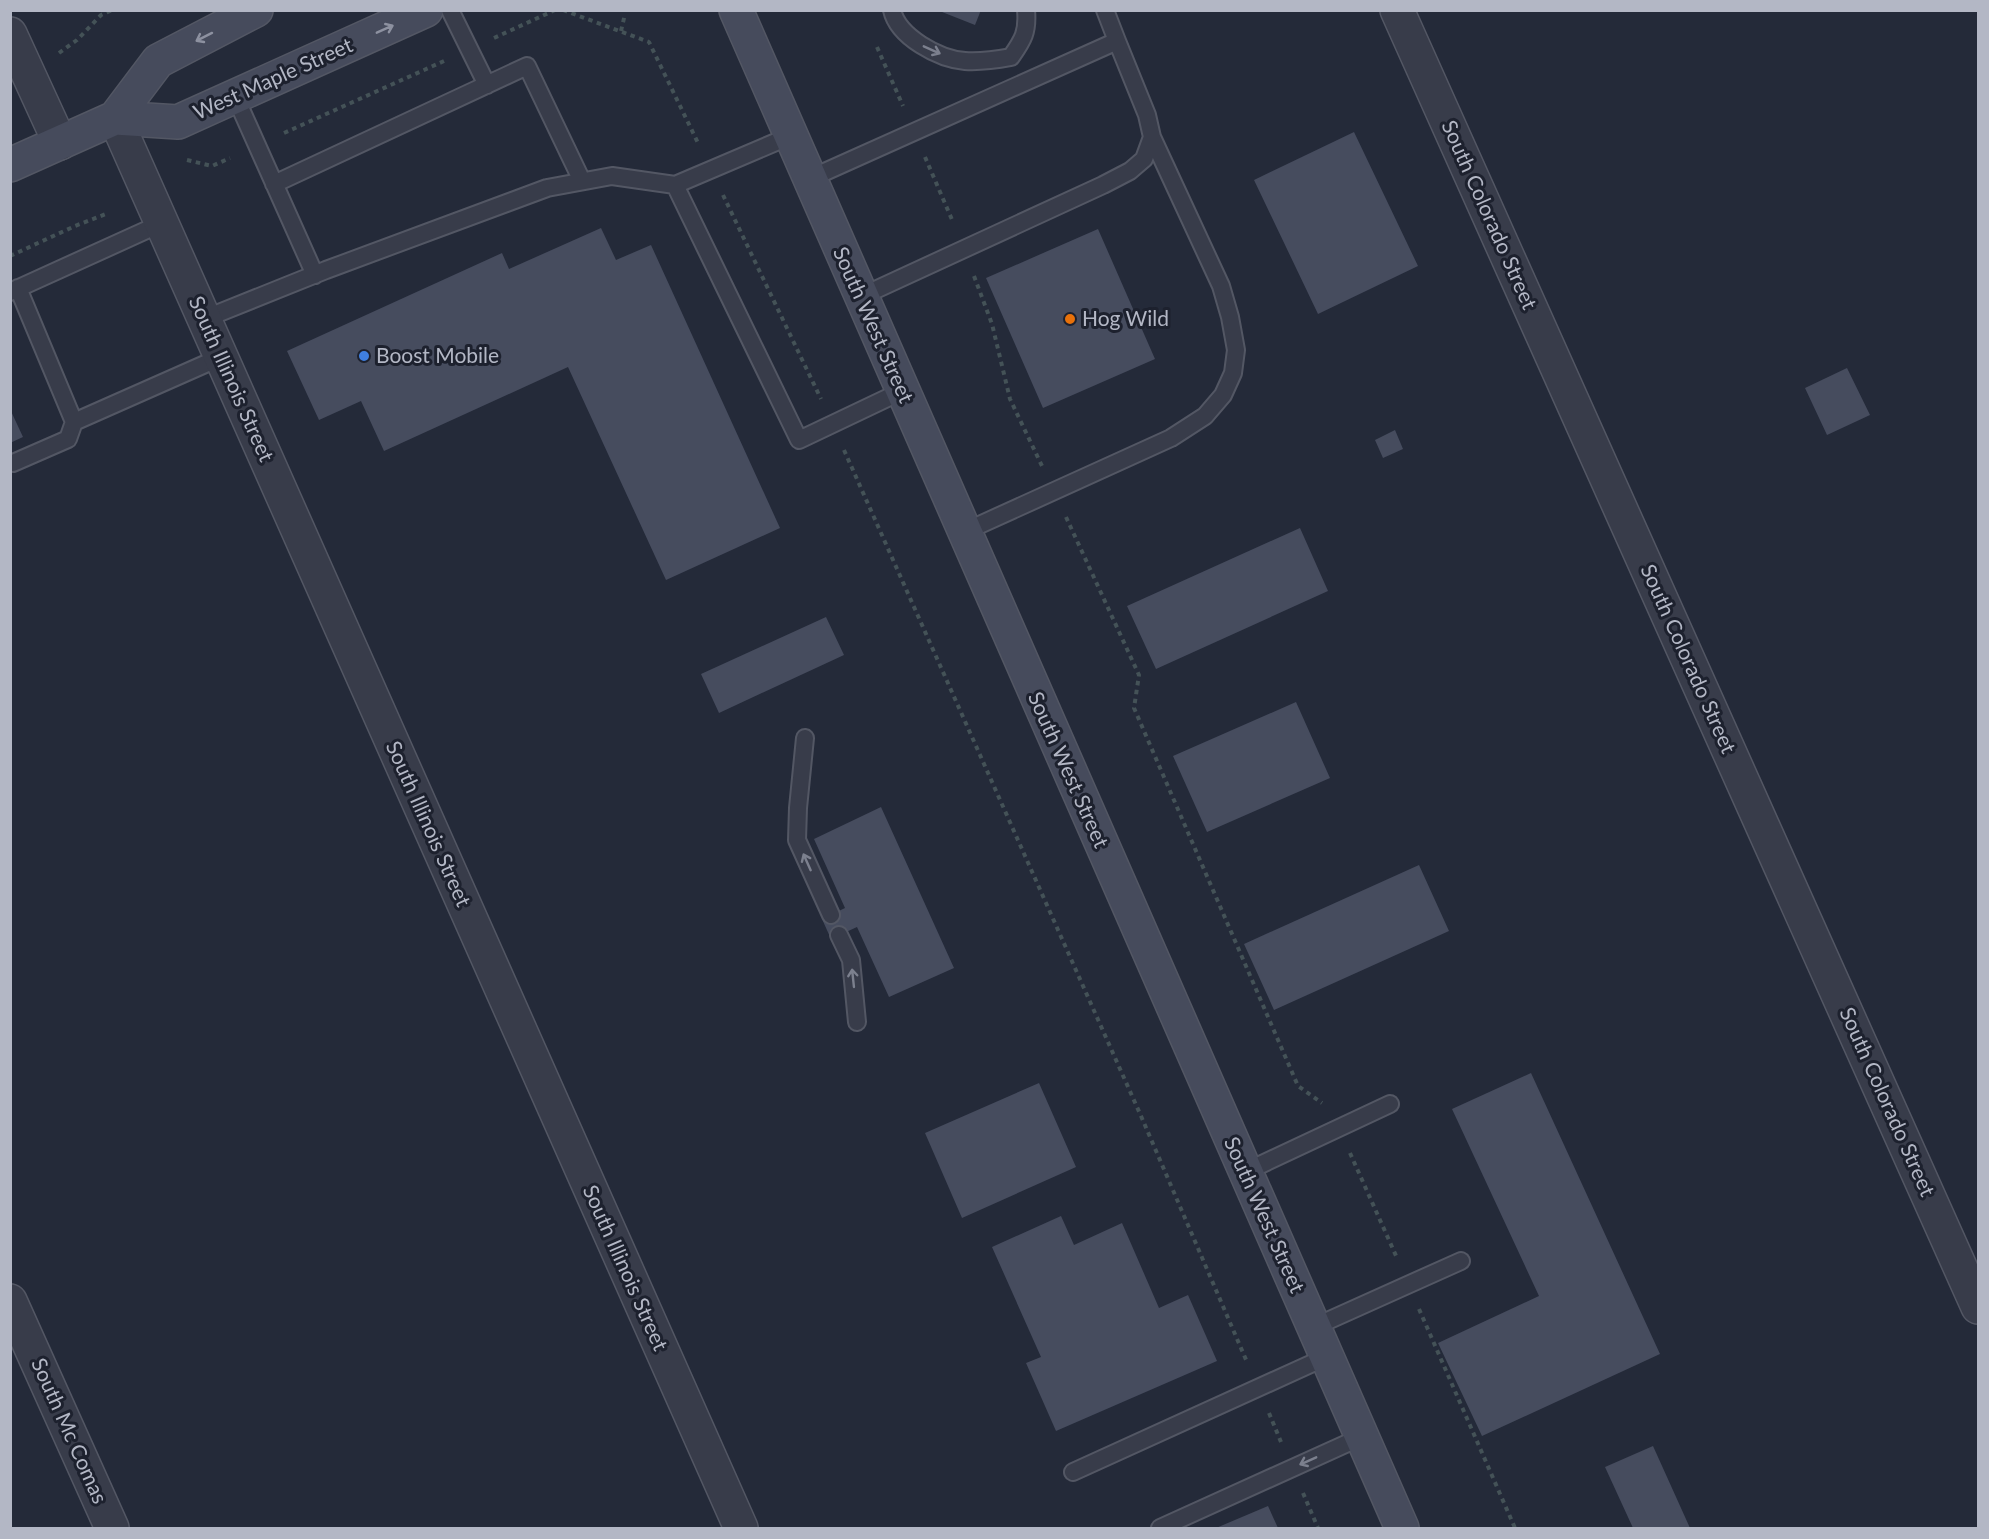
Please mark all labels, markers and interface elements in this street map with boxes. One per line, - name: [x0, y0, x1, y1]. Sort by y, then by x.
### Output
- one-way arrow: [375, 23, 393, 34]
- street label: West Maple Street: [189, 31, 356, 124]
- one-way arrow: [196, 31, 213, 43]
- one-way arrow: [922, 45, 940, 56]
- street label: South Colorado Street: [1437, 116, 1544, 313]
- street label: South West Street: [829, 242, 920, 407]
- street label: South Illinois Street: [185, 292, 280, 466]
- place label: Hog Wild: [1082, 305, 1169, 330]
- marker: Hog Wild: [1063, 312, 1077, 326]
- place label: Boost Mobile: [376, 342, 499, 367]
- marker: Boost Mobile: [357, 349, 371, 363]
- street label: South Colorado Street: [1636, 560, 1743, 757]
- street label: South West Street: [1024, 687, 1115, 852]
- street label: South Illinois Street: [382, 737, 477, 911]
- one-way arrow: [800, 853, 811, 871]
- one-way arrow: [847, 968, 858, 988]
- street label: South Colorado Street: [1835, 1003, 1942, 1200]
- street label: South West Street: [1220, 1132, 1311, 1297]
- street label: South Illinois Street: [579, 1181, 674, 1355]
- street label: South Mc Comas: [27, 1354, 114, 1507]
- one-way arrow: [1300, 1456, 1318, 1467]

